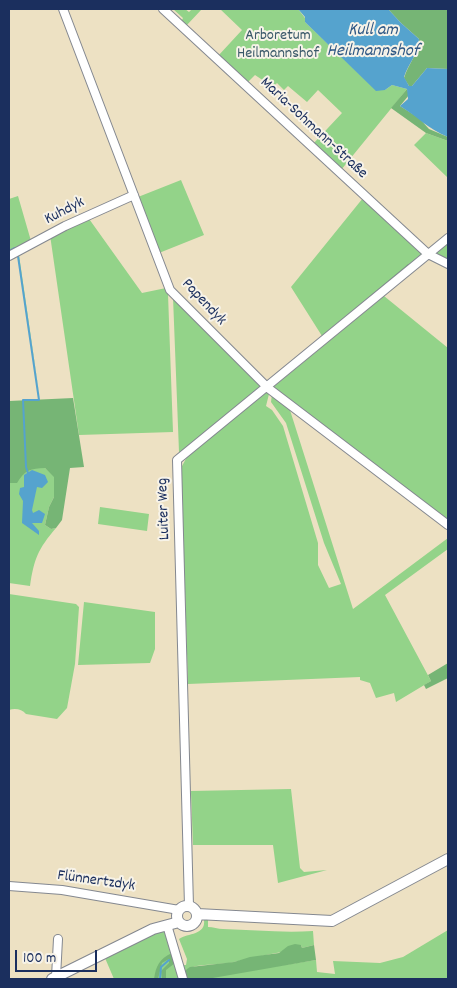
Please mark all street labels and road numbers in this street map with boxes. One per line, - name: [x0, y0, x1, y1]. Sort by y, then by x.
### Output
- street label: Maria-Sohmann-Straße: [255, 74, 371, 184]
- street label: Kuhdyk: [42, 194, 88, 230]
- street label: Papendyk: [177, 276, 229, 330]
- street label: Luiter Weg: [154, 478, 176, 540]
- street label: Flünnertzdyk: [56, 867, 136, 897]

